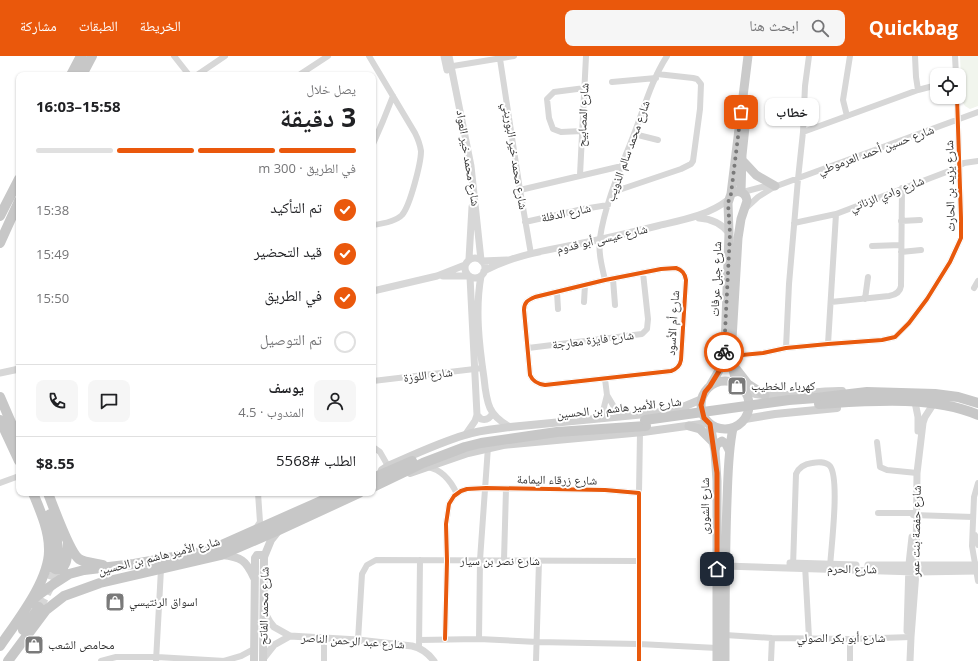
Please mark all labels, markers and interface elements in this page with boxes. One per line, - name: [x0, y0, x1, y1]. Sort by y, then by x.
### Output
- search box: [565, 10, 845, 46]
- text: ابحث هنا: [749, 15, 799, 35]
- text: Quickbag: [869, 15, 958, 41]
- text: مشاركة: [20, 16, 57, 35]
- text: الطبقات: [79, 16, 118, 35]
- text: الخريطة: [140, 16, 181, 35]
- icon: search: [809, 17, 831, 39]
- map controls: [930, 68, 966, 104]
- button: locate: [930, 68, 966, 104]
- text: يصل خلال: [306, 80, 356, 98]
- street label: شارع المصابيح: [572, 82, 593, 148]
- pin: [724, 95, 758, 129]
- text: 15:58–16:03: [36, 96, 121, 116]
- street label: شارع محمد سالم الذويب: [601, 98, 654, 204]
- callout: خطاب: [765, 98, 819, 126]
- text: 3 دقيقة: [280, 99, 356, 135]
- street label: شارع محمد خير البوريني: [497, 101, 532, 211]
- icon: bag: [730, 101, 752, 123]
- text: خطاب: [776, 103, 808, 121]
- street label: شارع محمد خير العواد: [453, 109, 484, 207]
- street label: شارع حسين أحمد العرموطي: [815, 121, 937, 180]
- street label: شارع يزيد بن الحارث: [940, 140, 959, 232]
- text: في الطريق · 300 m: [258, 159, 356, 177]
- street label: شارع وادي الزناتي: [847, 171, 927, 218]
- text: تم التأكيد: [270, 197, 322, 217]
- icon: check: [334, 199, 356, 221]
- street label: شارع الدفلة: [539, 199, 592, 226]
- text: 15:38: [36, 201, 69, 219]
- street label: شارع عيسى أبو قدوم: [555, 220, 649, 257]
- text: قيد التحضير: [254, 241, 322, 261]
- street label: شارع جبل عرفات: [706, 241, 725, 317]
- icon: check: [334, 243, 356, 265]
- text: 15:49: [36, 245, 69, 263]
- text: في الطريق: [264, 285, 322, 305]
- icon: check: [334, 287, 356, 309]
- text: 15:50: [36, 289, 69, 307]
- street label: شارع أم الأسود: [662, 290, 683, 356]
- street label: شارع فايزة معارجة: [551, 326, 635, 353]
- text: تم التوصيل: [260, 329, 322, 349]
- courier: [704, 332, 744, 372]
- icon: bike: [713, 341, 735, 363]
- street label: شارع اللوزة: [402, 363, 454, 386]
- shop icon: كهرباء الخطيب: [726, 375, 748, 397]
- text: يوسف: [269, 377, 304, 397]
- place label: كهرباء الخطيب: [751, 377, 815, 394]
- button: phone: [36, 380, 78, 422]
- button: chat: [88, 380, 130, 422]
- button: person: [314, 380, 356, 422]
- street label: شارع الأمير هاشم بن الحسين: [556, 392, 682, 423]
- text: المندوب · 4.5: [238, 403, 304, 421]
- text: الطلب #5568: [276, 450, 356, 470]
- text: $8.55: [36, 453, 75, 473]
- street label: شارع زرقاء اليمامة: [517, 470, 597, 489]
- street label: شارع الشورى: [696, 477, 713, 534]
- street label: شارع حفصة بنت عمر: [906, 485, 925, 578]
- street label: شارع الأمير هاشم بن الحسين: [96, 532, 222, 579]
- street label: شارع نصر بن سيار: [459, 552, 540, 569]
- pin: [700, 552, 734, 586]
- icon: home: [706, 558, 728, 580]
- street label: شارع الحرم: [827, 560, 877, 577]
- street label: شارع محمد الفاتح: [254, 567, 273, 645]
- shop icon: اسواق الرنتيسي: [104, 591, 126, 613]
- place label: اسواق الرنتيسي: [129, 593, 198, 612]
- street label: شارع عبد الرحمن الناصر: [300, 628, 405, 653]
- street label: شارع أبو بكر الصولي: [797, 629, 885, 648]
- shop icon: محامص الشعب: [23, 634, 45, 656]
- place label: محامص الشعب: [48, 636, 114, 653]

